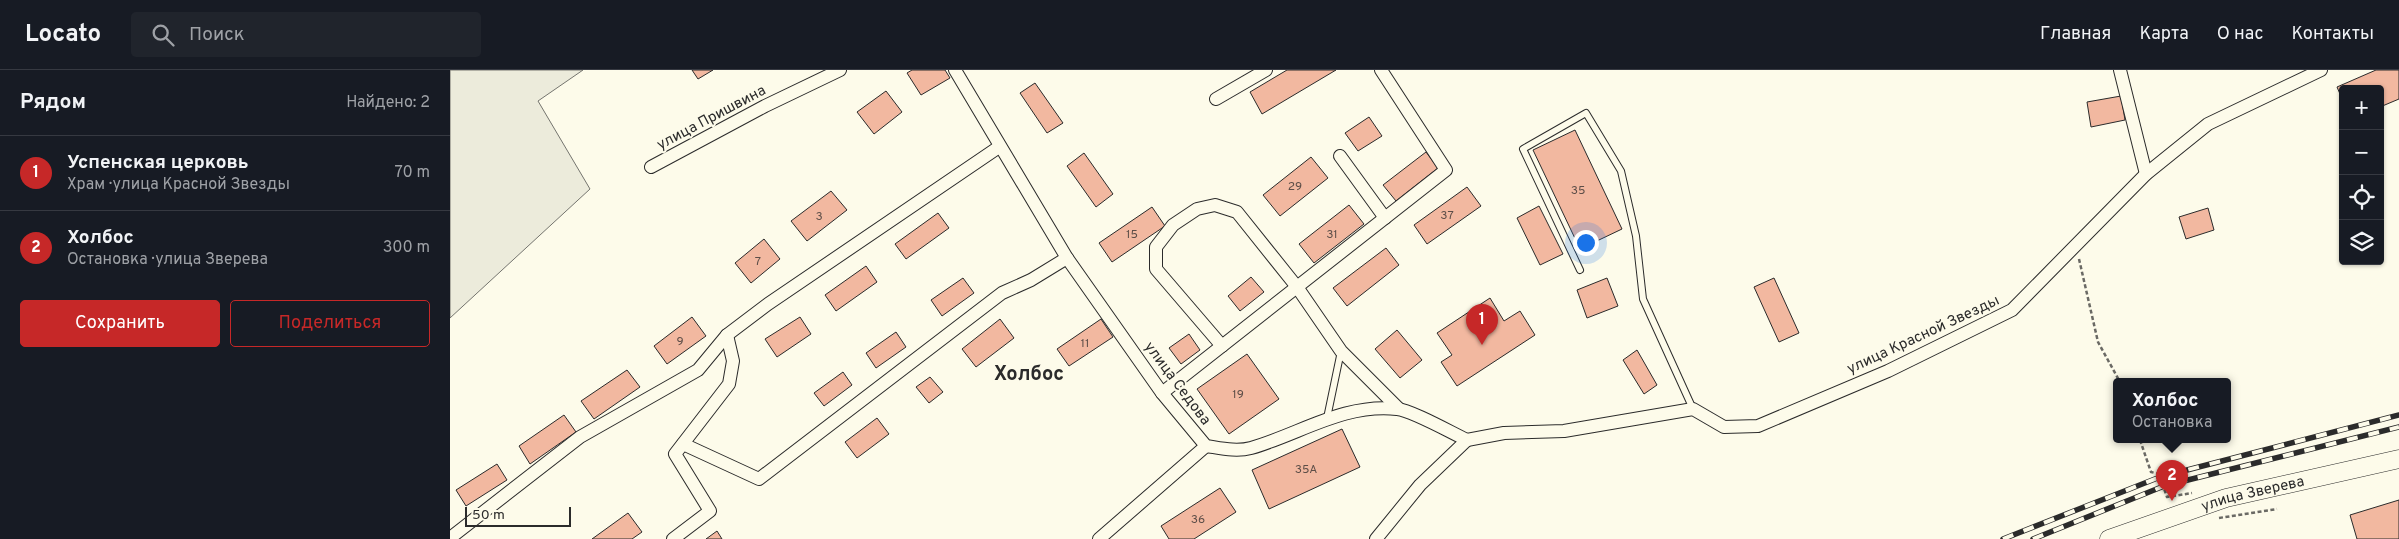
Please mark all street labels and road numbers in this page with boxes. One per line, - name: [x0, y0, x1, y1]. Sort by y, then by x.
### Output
- street label: улица Пришвина: [654, 82, 769, 155]
- street label: улица Красной Звезды: [1844, 292, 2003, 379]
- street label: улица Седова: [1139, 339, 1214, 429]
- street label: улица Зверева: [2199, 473, 2306, 517]

